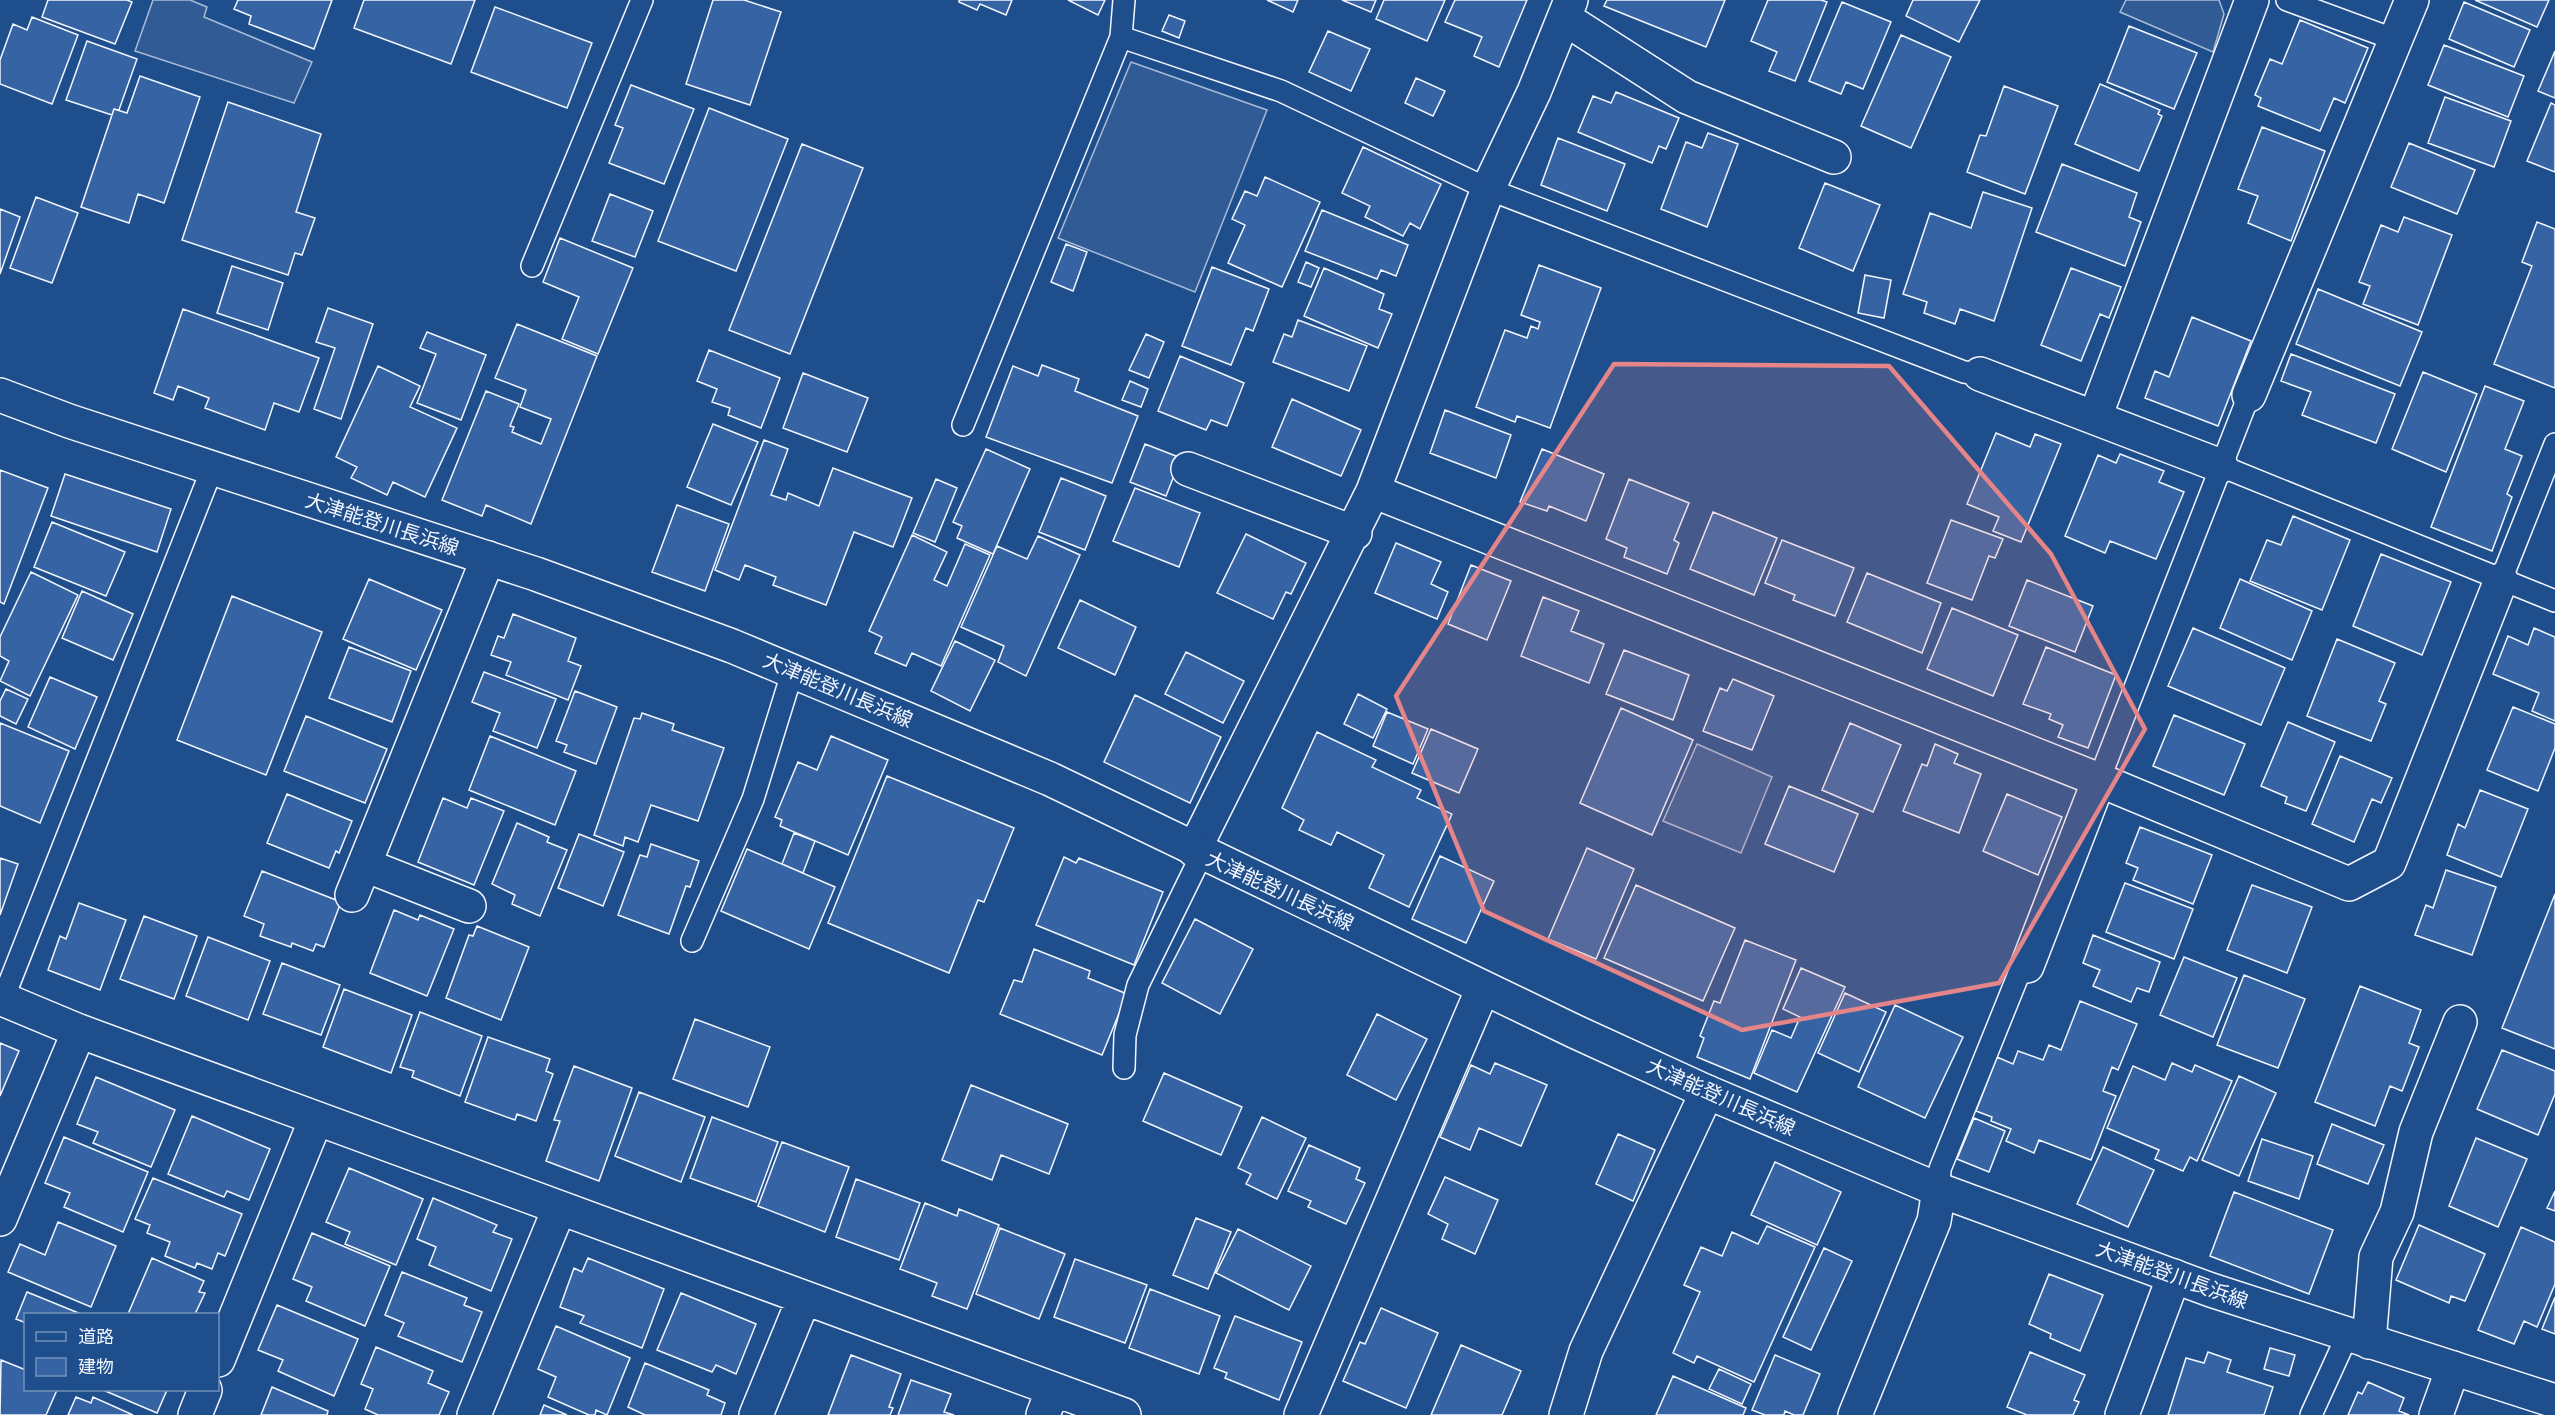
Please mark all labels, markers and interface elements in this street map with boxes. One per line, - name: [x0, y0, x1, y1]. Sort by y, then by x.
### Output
- street label: 大津能登川長浜線: [302, 488, 462, 560]
- street label: 大津能登川長浜線: [760, 648, 916, 732]
- street label: 大津能登川長浜線: [1202, 846, 1358, 936]
- street label: 大津能登川長浜線: [1643, 1053, 1799, 1141]
- street label: 大津能登川長浜線: [2093, 1236, 2251, 1314]
- legend: [24, 1313, 219, 1391]
- text: 道路: [78, 1326, 114, 1347]
- text: 建物: [78, 1356, 114, 1377]

